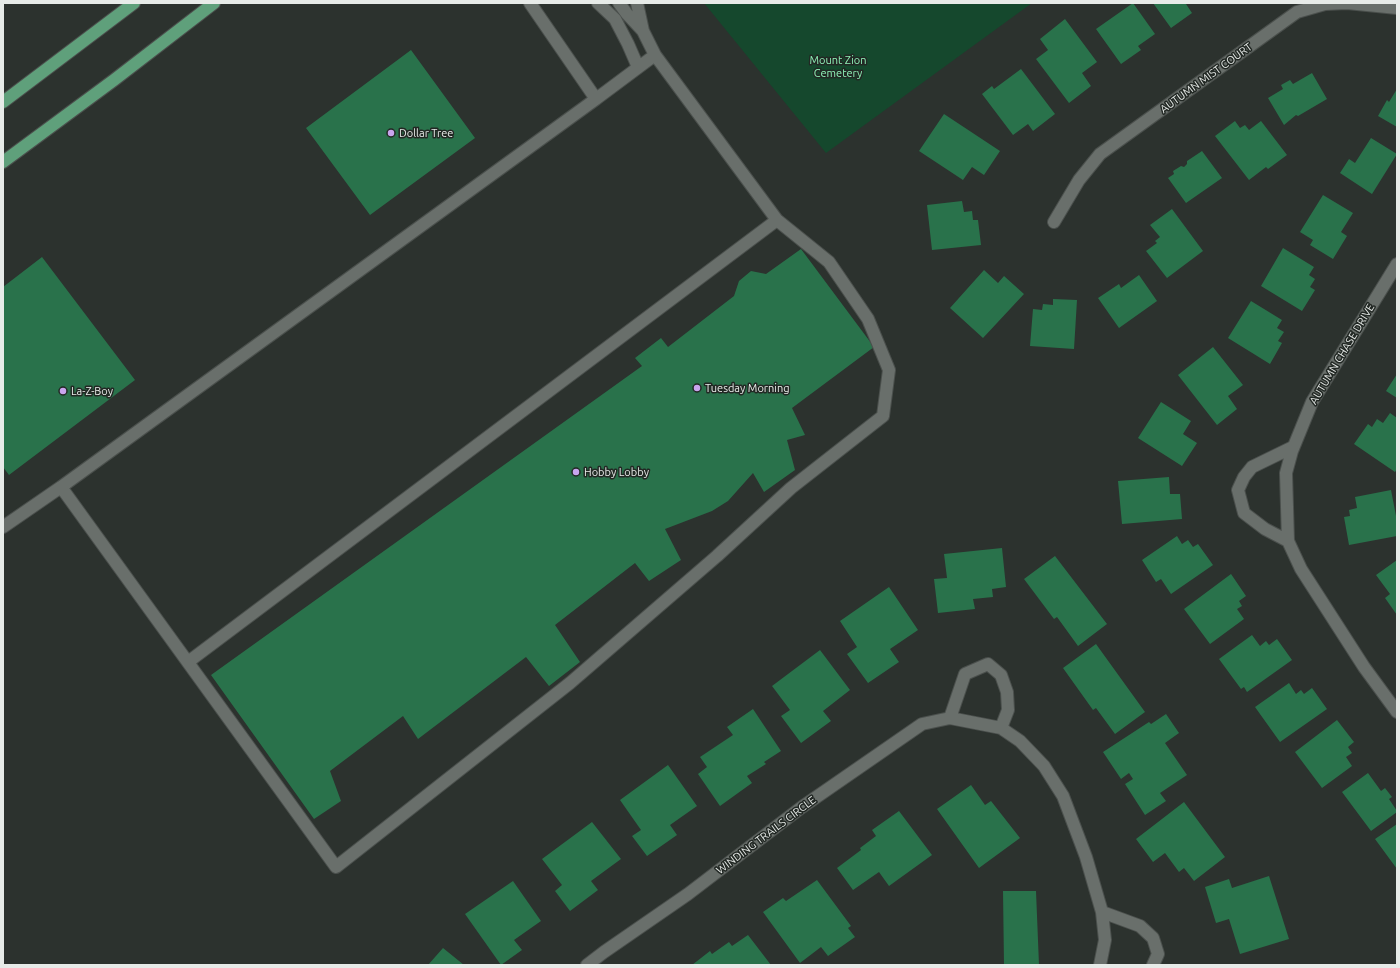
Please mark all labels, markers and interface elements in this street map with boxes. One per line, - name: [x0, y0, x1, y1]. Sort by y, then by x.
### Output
- street label: AUTUMN MIST COURT: [1157, 40, 1255, 116]
- park label: Mount Zion Cemetery: [809, 53, 867, 79]
- place label: Dollar Tree: [399, 126, 453, 140]
- marker: Dollar Tree: [386, 128, 396, 138]
- street label: AUTUMN CHASE DRIVE: [1307, 301, 1377, 407]
- place label: Tuesday Morning: [705, 381, 790, 395]
- marker: Tuesday Morning: [692, 383, 702, 393]
- place label: La-Z-Boy: [71, 384, 113, 398]
- marker: La-Z-Boy: [58, 386, 68, 396]
- place label: Hobby Lobby: [584, 465, 649, 479]
- marker: Hobby Lobby: [571, 467, 581, 477]
- street label: WINDING TRAILS CIRCLE: [714, 793, 818, 877]

